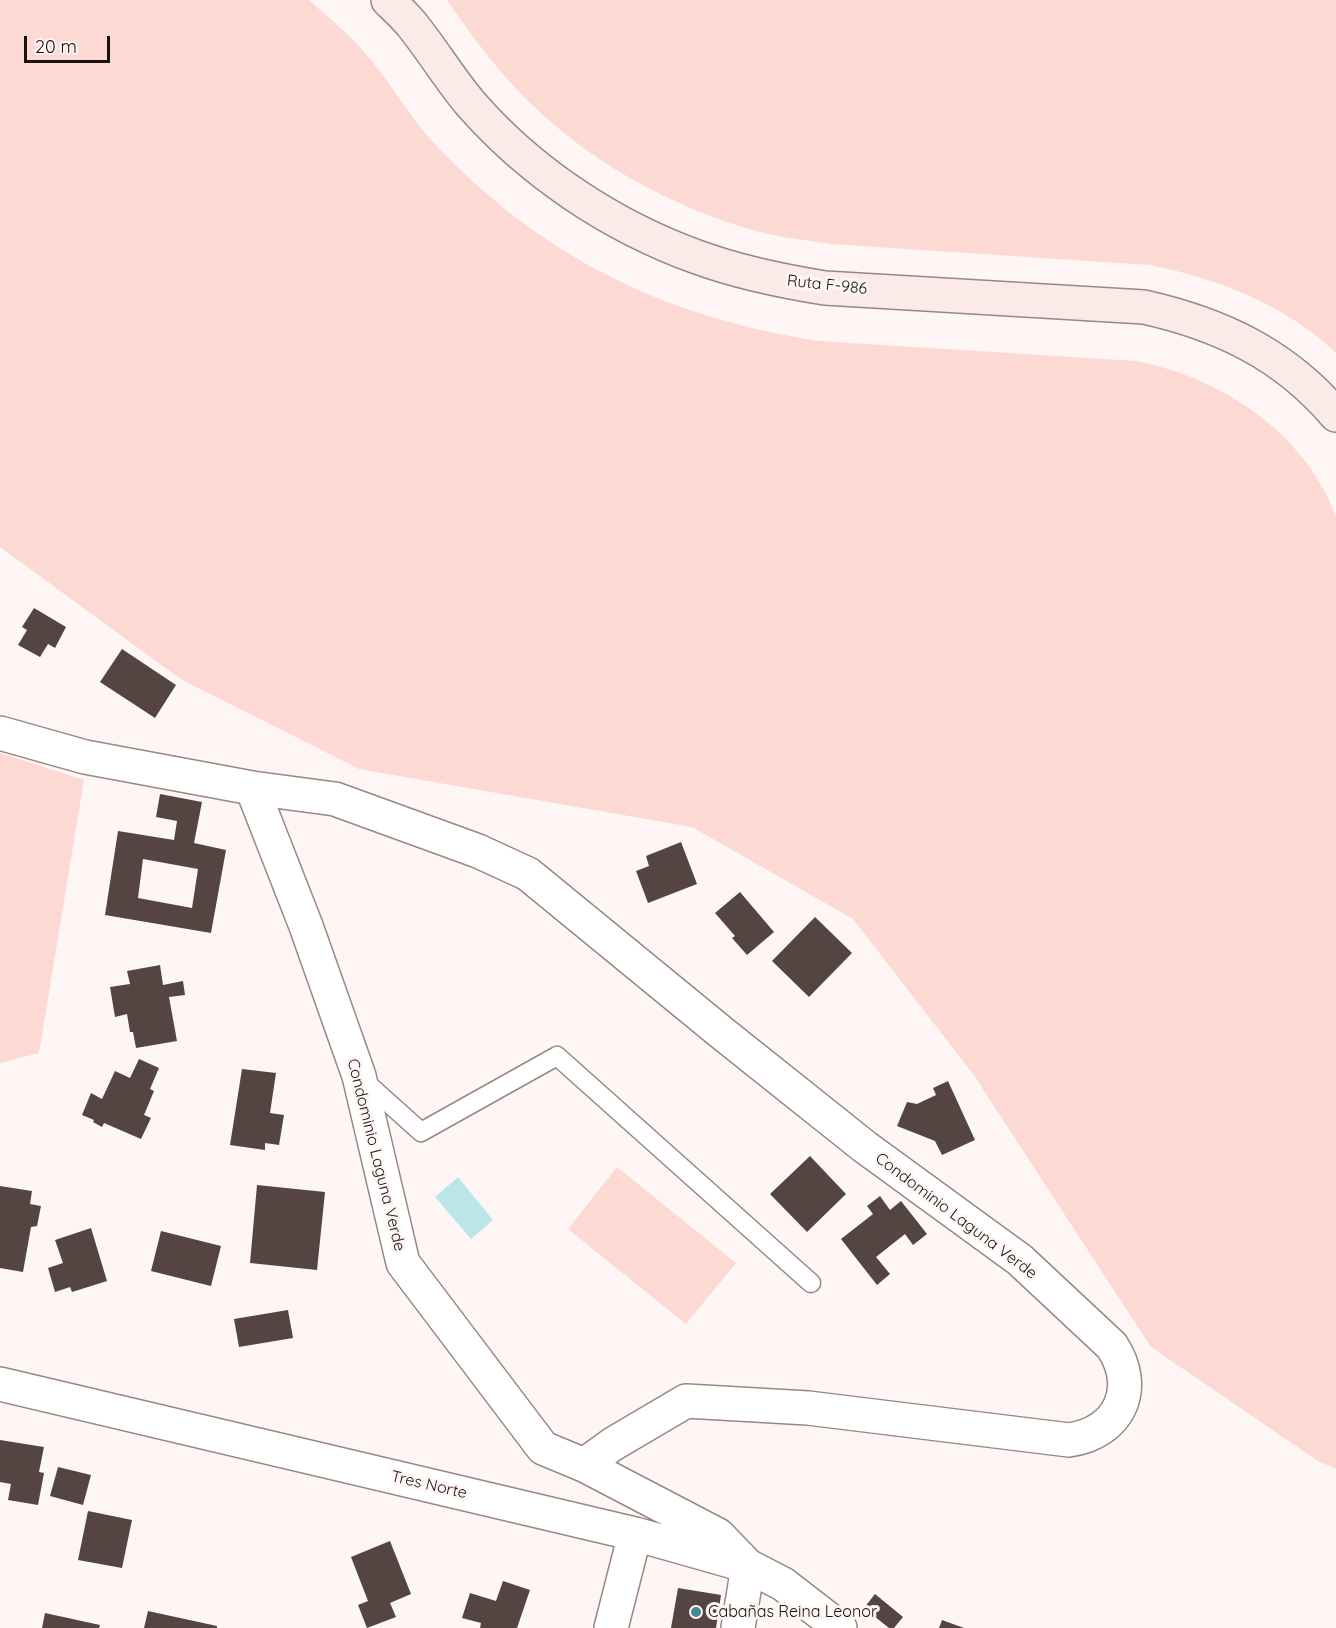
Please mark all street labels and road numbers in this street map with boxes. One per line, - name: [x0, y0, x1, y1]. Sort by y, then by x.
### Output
- street label: Ruta F-986: [786, 271, 868, 299]
- street label: Condominio Laguna Verde: [343, 1057, 409, 1253]
- street label: Condominio Laguna Verde: [871, 1149, 1041, 1283]
- street label: Tres Norte: [389, 1467, 469, 1503]

